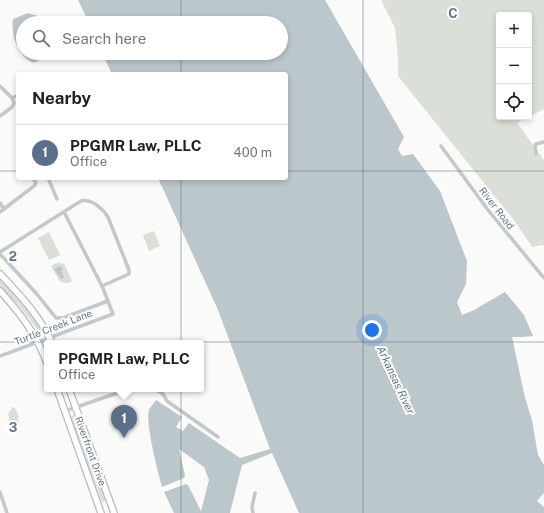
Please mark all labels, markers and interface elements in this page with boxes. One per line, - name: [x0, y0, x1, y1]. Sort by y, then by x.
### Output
- text: C: [448, 6, 458, 21]
- map controls: [496, 12, 532, 120]
- button: +: [496, 12, 532, 48]
- search box: [16, 16, 288, 60]
- icon: search: [30, 27, 52, 49]
- text: Search here: [62, 30, 146, 47]
- button: −: [496, 48, 532, 84]
- button: locate: [496, 84, 532, 120]
- text: Nearby: [32, 88, 91, 108]
- text: PPGMR Law, PLLC: [70, 137, 201, 154]
- text: 1: [42, 145, 48, 160]
- text: 400 m: [234, 145, 272, 160]
- text: Office: [70, 154, 107, 169]
- street label: River Road: [477, 185, 517, 231]
- text: 2: [9, 249, 17, 264]
- street label: Turtle Creek Lane: [12, 307, 94, 347]
- your location: [362, 320, 382, 340]
- popup: [44, 340, 204, 392]
- water label: Arkansas River: [375, 344, 417, 417]
- text: PPGMR Law, PLLC: [58, 350, 190, 367]
- text: Office: [58, 367, 95, 382]
- pin: 1: [111, 405, 137, 438]
- street label: Riverfront Drive: [73, 415, 109, 488]
- text: 3: [9, 420, 18, 435]

